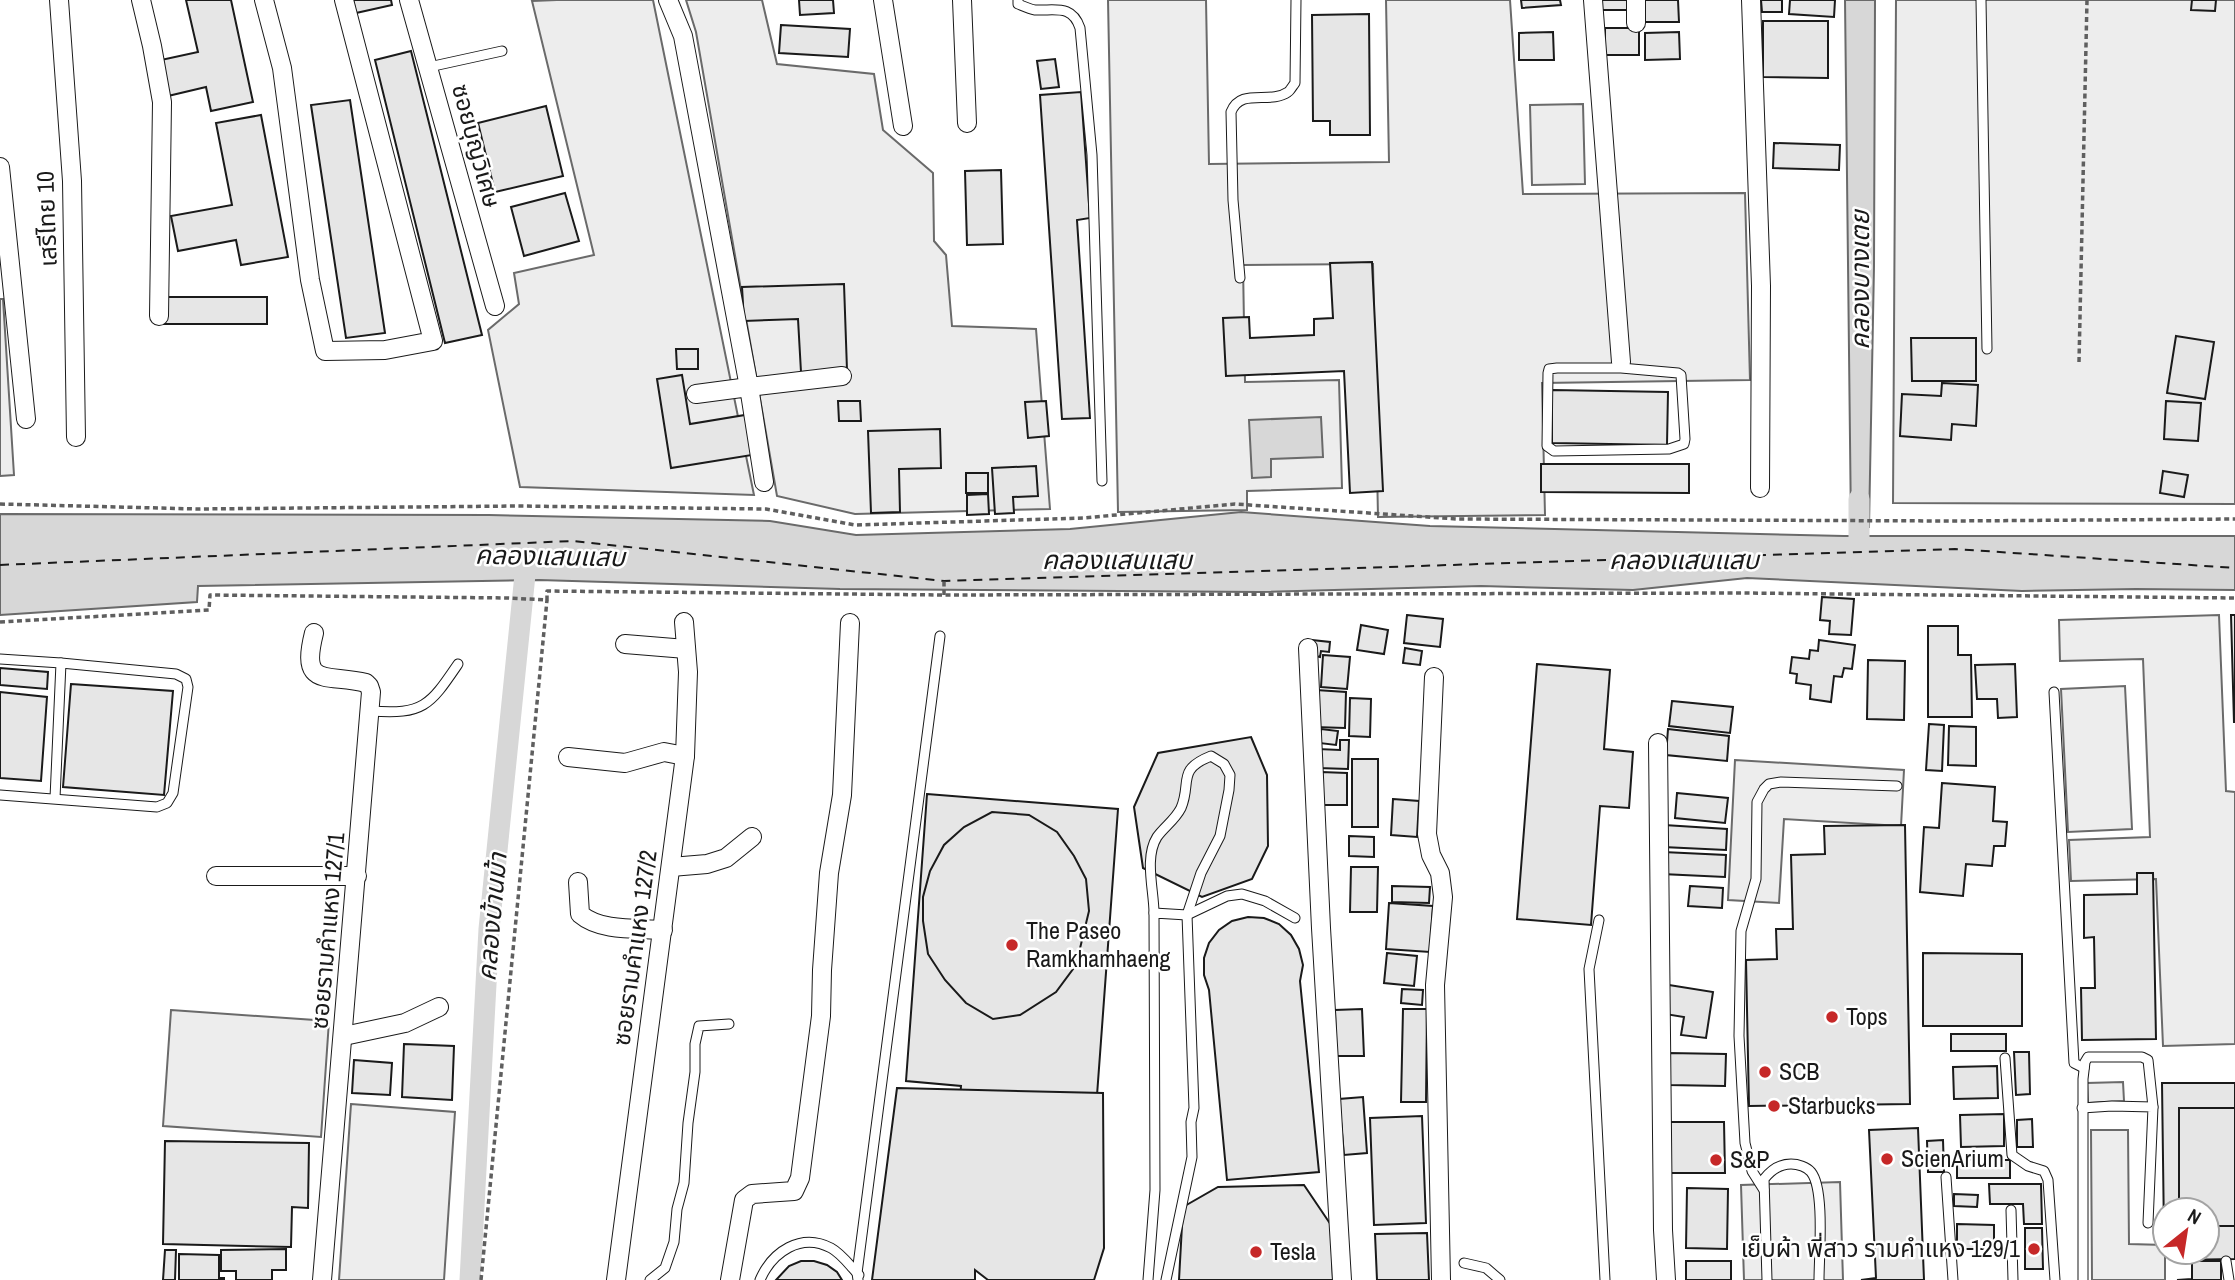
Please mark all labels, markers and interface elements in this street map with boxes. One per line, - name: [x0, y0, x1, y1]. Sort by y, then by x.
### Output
- street label: ซอยบุญวิเศษ: [445, 80, 509, 211]
- street label: เสรีไทย 10: [28, 171, 64, 267]
- water label: คลองบางเตย: [1842, 209, 1877, 350]
- water label: คลองแสนแสบ: [475, 537, 628, 574]
- water label: คลองแสนแสบ: [1042, 542, 1194, 577]
- water label: คลองแสนแสบ: [1609, 542, 1761, 577]
- street label: ซอยรามคำแหง 127/1: [302, 831, 352, 1031]
- street label: ซอยรามคำแหง 127/2: [604, 848, 664, 1048]
- water label: คลองบ้านม้า: [468, 850, 515, 982]
- place label: The Paseo Ramkhamhaeng: [1026, 914, 1170, 974]
- marker: The Paseo Ramkhamhaeng: [1004, 937, 1020, 953]
- place label: Tops: [1846, 1000, 1888, 1032]
- marker: Tops: [1824, 1009, 1840, 1025]
- place label: SCB: [1779, 1055, 1819, 1087]
- marker: SCB: [1757, 1064, 1773, 1080]
- place label: Starbucks: [1788, 1089, 1876, 1121]
- marker: Starbucks: [1766, 1098, 1782, 1114]
- place label: ScienArium: [1901, 1142, 2004, 1174]
- place label: S&P: [1730, 1143, 1769, 1175]
- marker: ScienArium: [1879, 1151, 1895, 1167]
- marker: S&P: [1708, 1152, 1724, 1168]
- north arrow: [2151, 1196, 2221, 1266]
- text: N: [2183, 1202, 2206, 1230]
- place label: เย็บผ้า พี่สาว รามคำแหง 129/1: [1741, 1232, 2020, 1264]
- place label: Tesla: [1270, 1235, 1316, 1267]
- marker: เย็บผ้า พี่สาว รามคำแหง 129/1: [2026, 1241, 2042, 1257]
- marker: Tesla: [1248, 1244, 1264, 1260]

